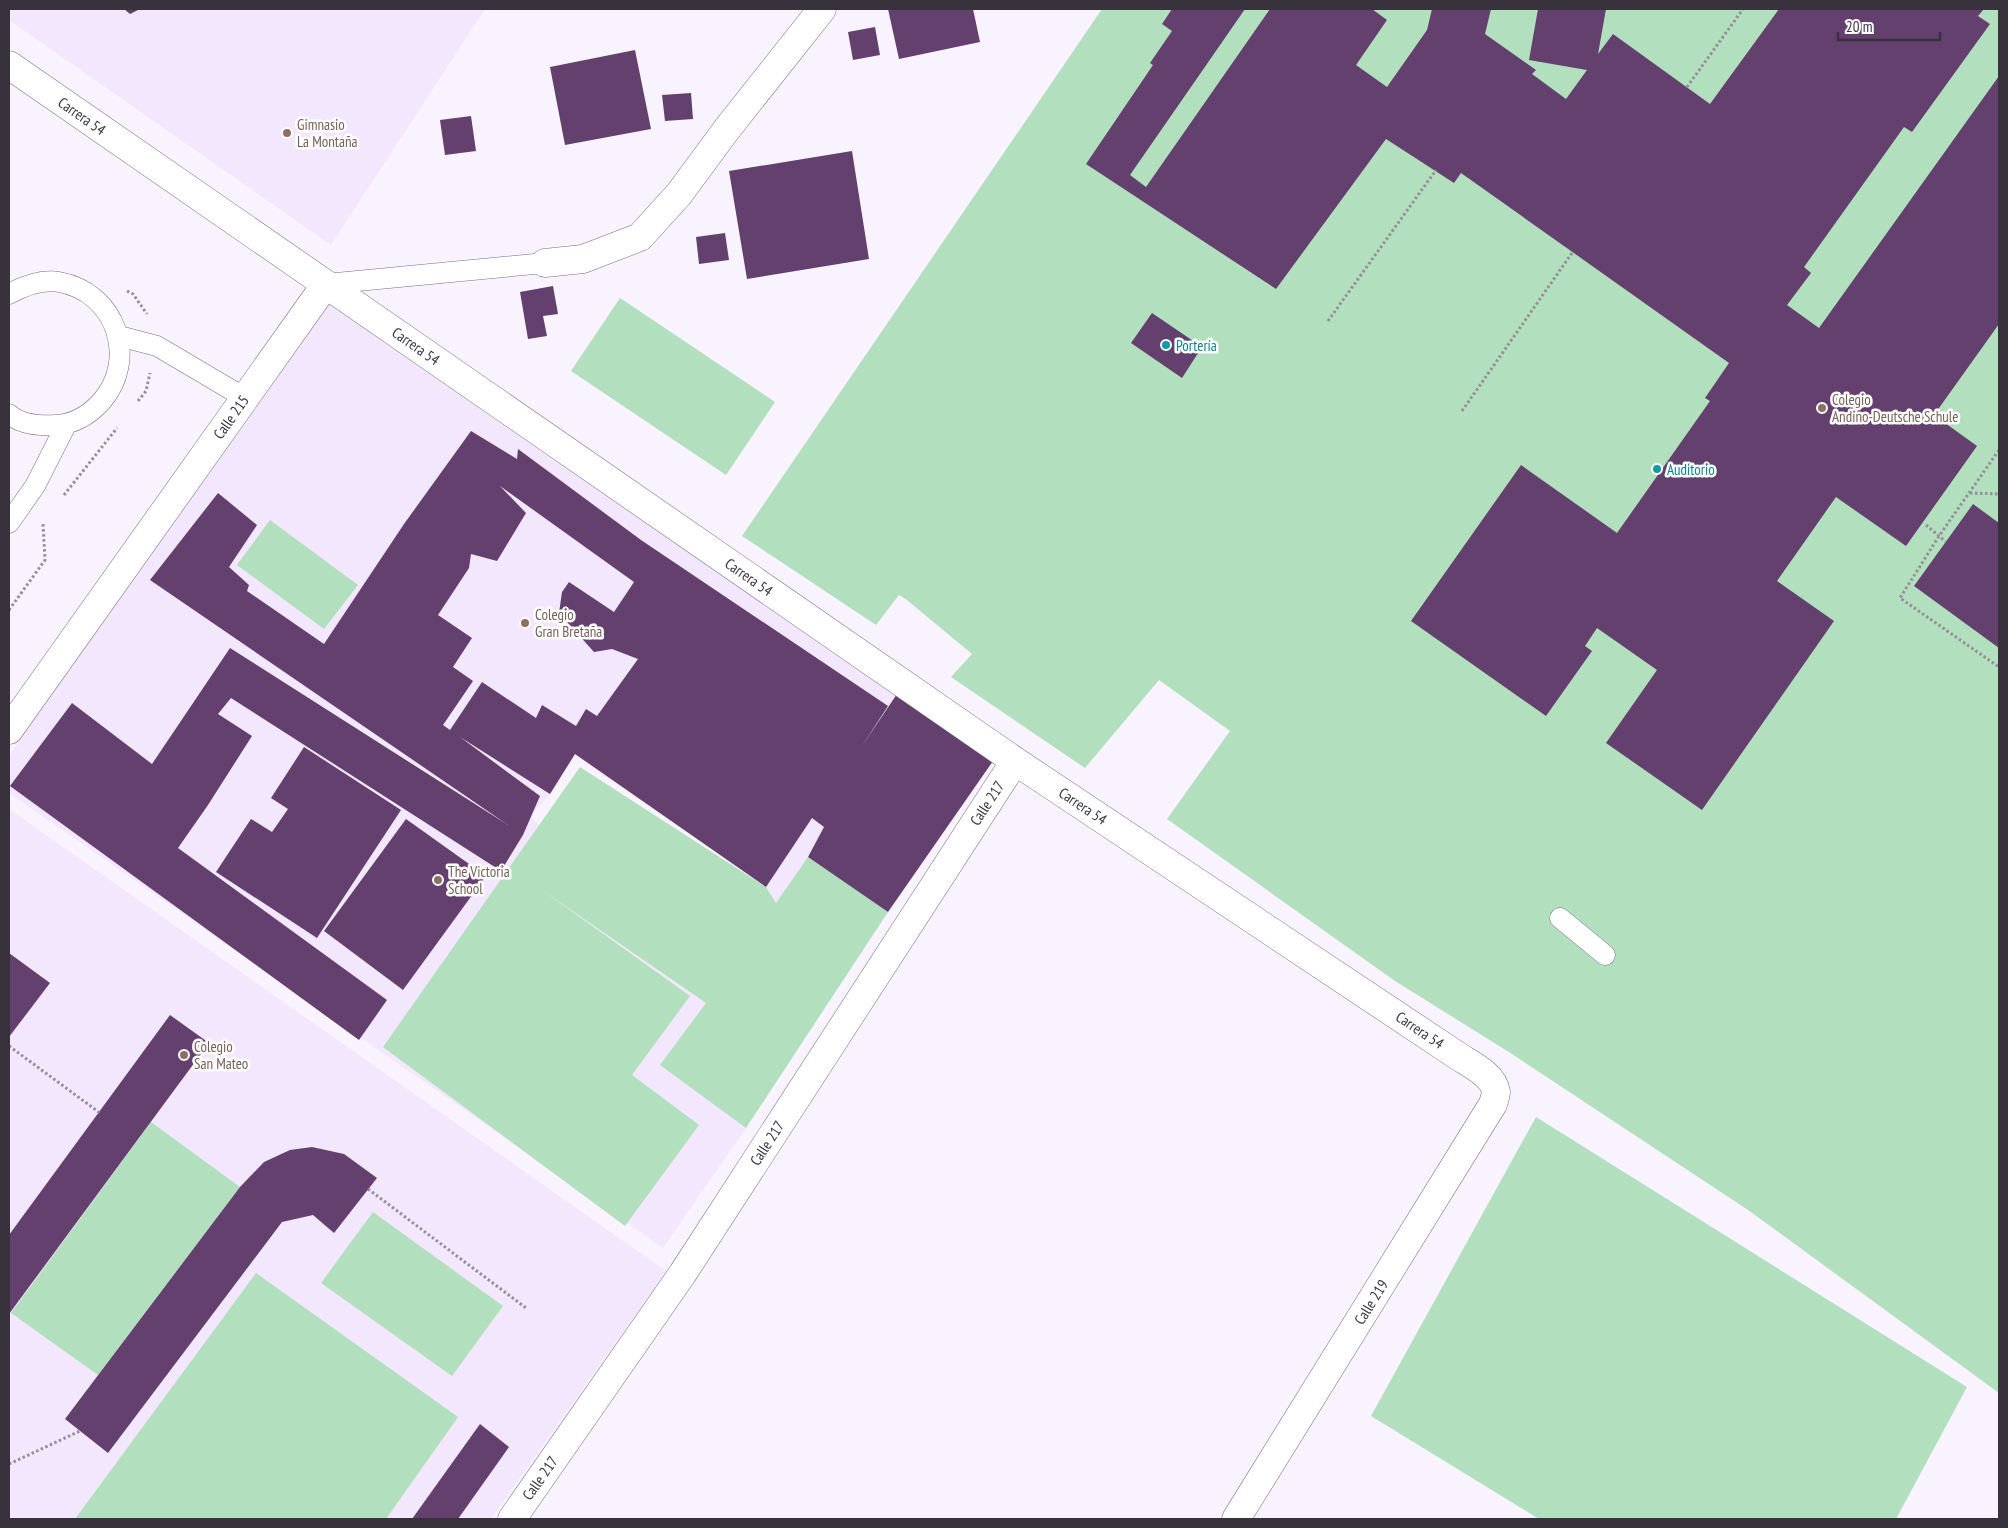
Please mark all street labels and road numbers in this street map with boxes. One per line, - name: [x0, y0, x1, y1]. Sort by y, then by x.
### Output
- street label: Carrera 54: [54, 93, 110, 139]
- street label: Carrera 54: [388, 323, 444, 369]
- street label: Calle 215: [209, 391, 253, 443]
- street label: Carrera 54: [721, 554, 777, 600]
- street label: Calle 217: [966, 777, 1008, 829]
- street label: Carrera 54: [1055, 783, 1111, 829]
- street label: Carrera 54: [1392, 1007, 1448, 1053]
- street label: Calle 217: [746, 1117, 788, 1169]
- street label: Calle 219: [1350, 1276, 1392, 1328]
- street label: Calle 217: [518, 1452, 562, 1504]

